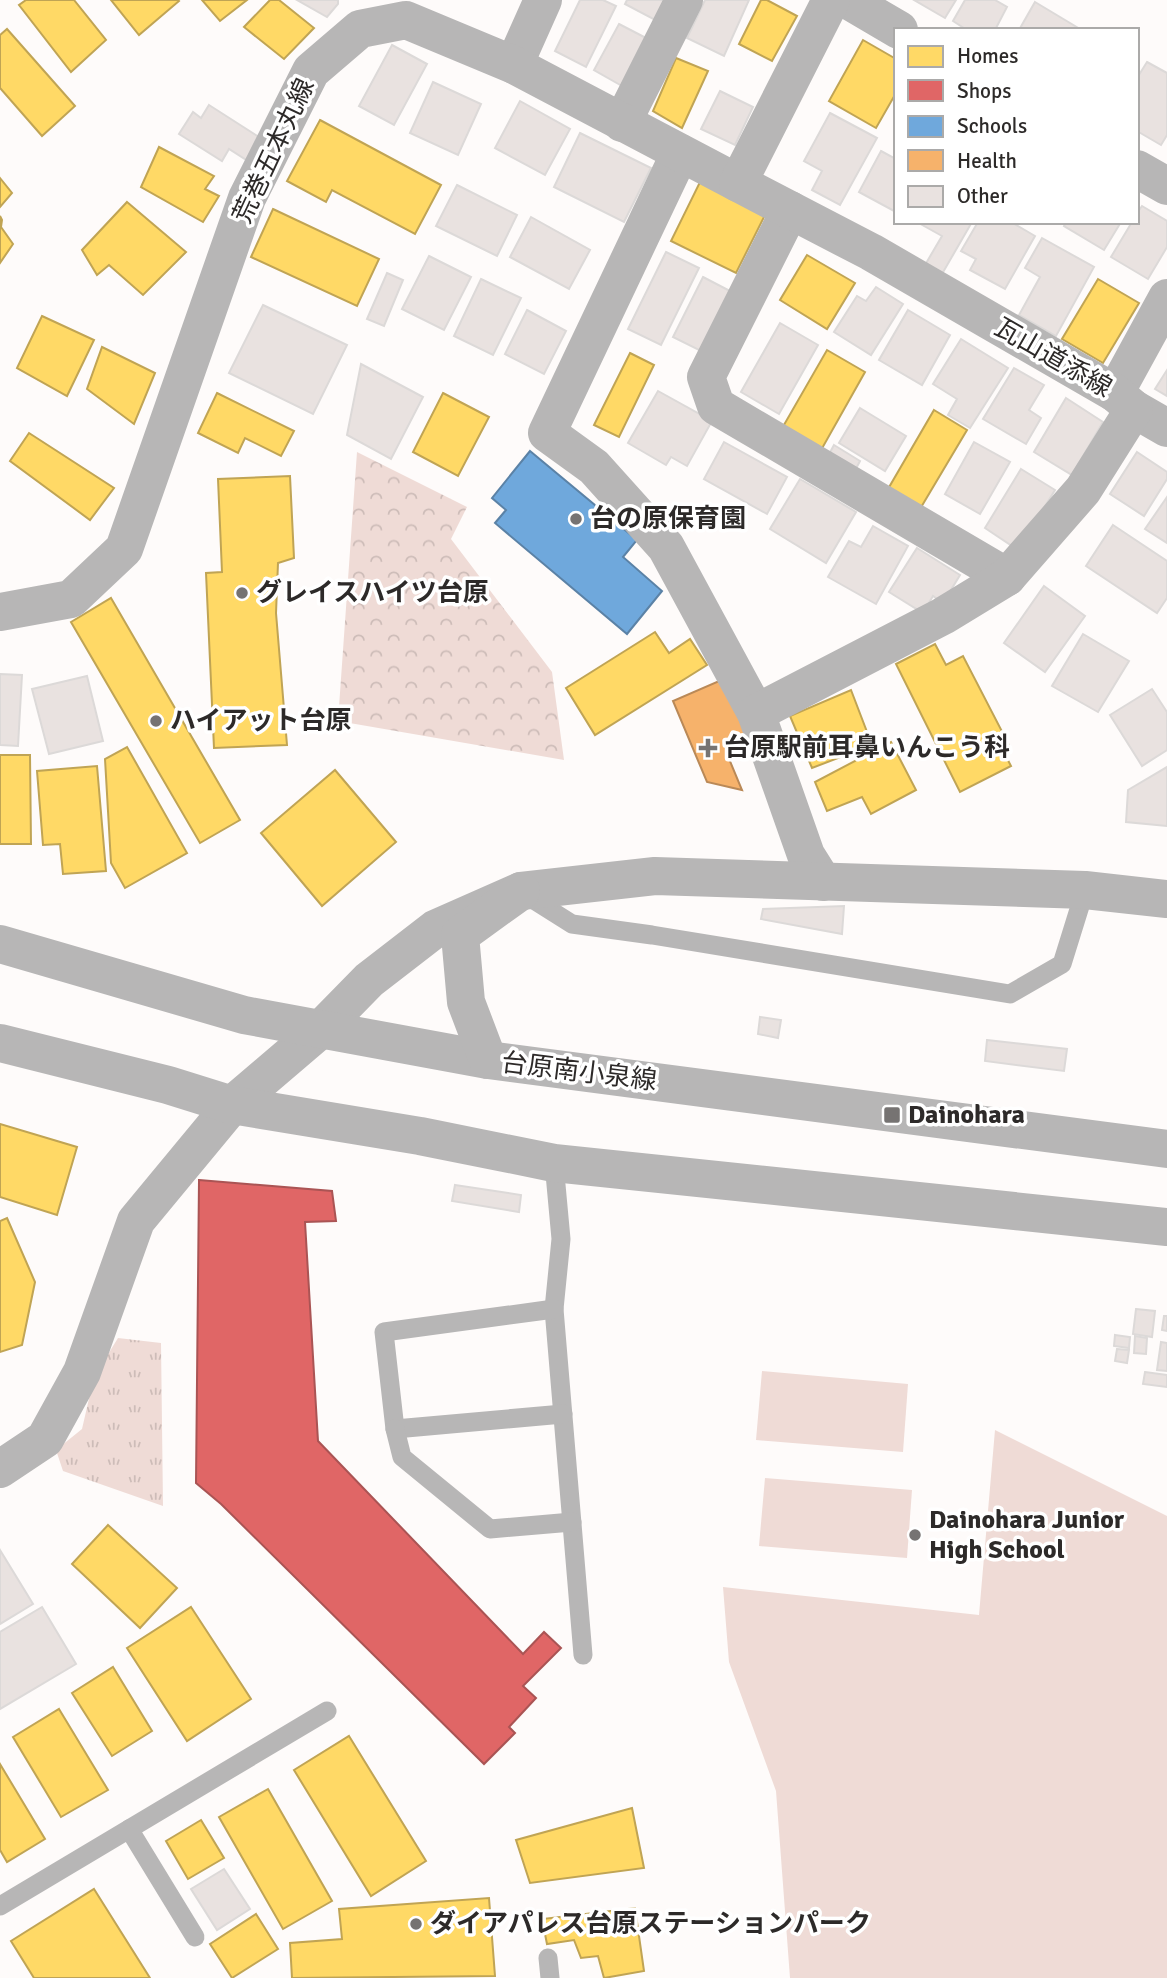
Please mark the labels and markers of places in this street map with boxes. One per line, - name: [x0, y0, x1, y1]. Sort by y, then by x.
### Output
- place label: 台の原保育園: [590, 503, 746, 535]
- marker: 台の原保育園: [568, 511, 584, 527]
- place label: グレイスハイツ台原: [256, 577, 489, 609]
- marker: グレイスハイツ台原: [234, 585, 250, 601]
- place label: ハイアット台原: [170, 705, 351, 737]
- marker: ハイアット台原: [148, 713, 164, 729]
- place label: 台原駅前耳鼻いんこう科: [724, 732, 1010, 764]
- marker: 台原駅前耳鼻いんこう科: [698, 738, 718, 758]
- place label: Dainohara: [908, 1099, 1025, 1131]
- marker: Dainohara: [882, 1105, 902, 1125]
- place label: Dainohara Junior High School: [929, 1504, 1125, 1566]
- marker: Dainohara Junior High School: [907, 1527, 923, 1543]
- place label: ダイアパレス台原ステーションパーク: [430, 1908, 871, 1940]
- marker: ダイアパレス台原ステーションパーク: [408, 1916, 424, 1932]

